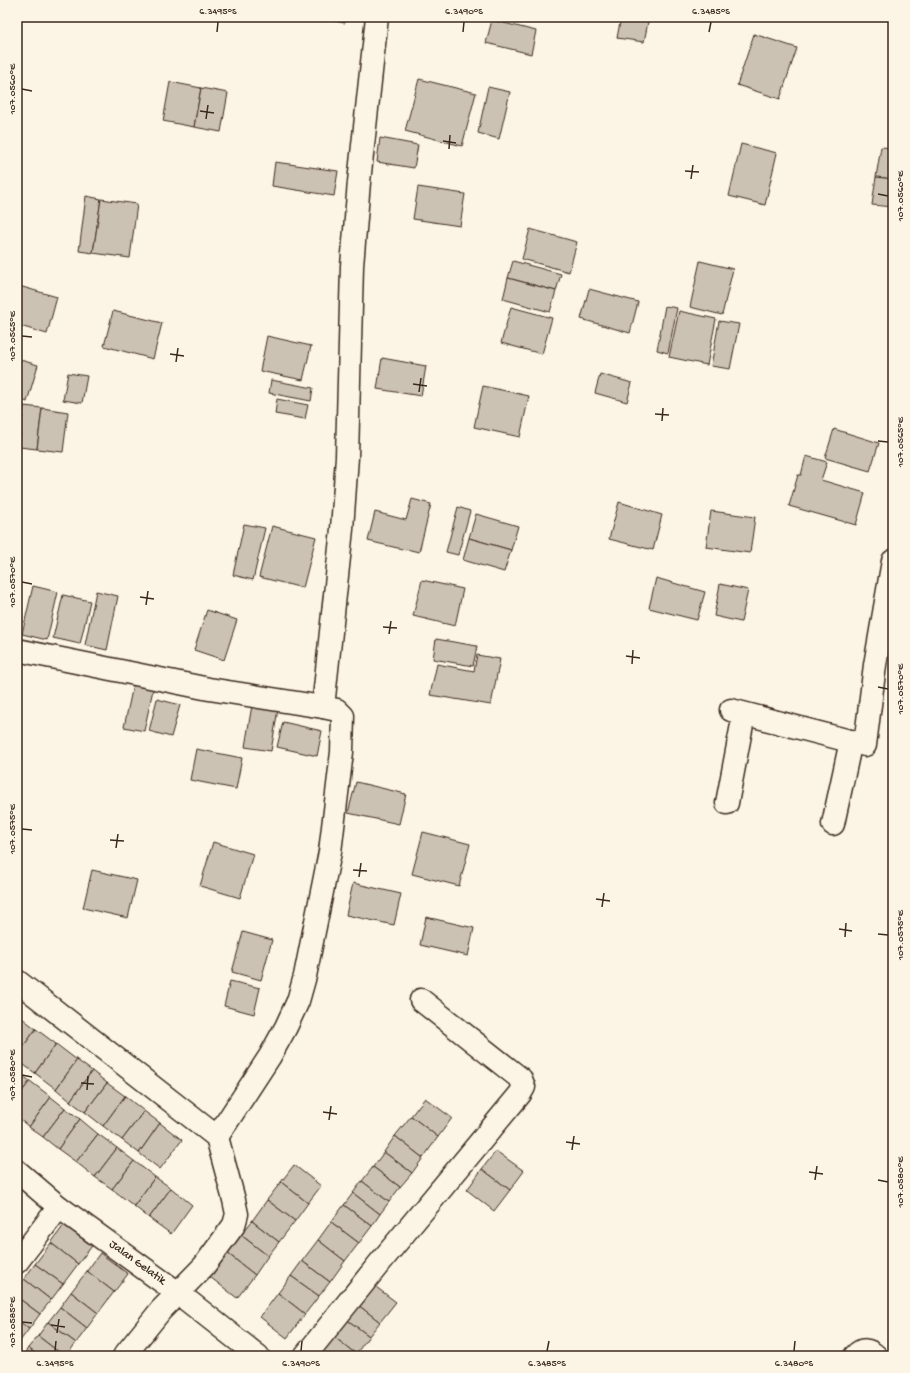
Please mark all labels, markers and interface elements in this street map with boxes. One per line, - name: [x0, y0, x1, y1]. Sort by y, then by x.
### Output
- text: 6.3495°S: [199, 6, 237, 18]
- text: 6.3490°S: [445, 6, 483, 18]
- text: 6.3485°S: [692, 6, 730, 18]
- text: 107.0560°E: [7, 63, 19, 115]
- text: 107.0560°E: [895, 170, 907, 222]
- text: 107.0565°E: [7, 310, 19, 362]
- text: 107.0565°E: [895, 416, 907, 468]
- text: 107.0570°E: [7, 556, 19, 608]
- text: 107.0570°E: [895, 663, 907, 715]
- text: 107.0575°E: [7, 803, 19, 855]
- text: 107.0575°E: [895, 909, 907, 961]
- text: 107.0580°E: [7, 1049, 19, 1101]
- text: 107.0580°E: [895, 1156, 907, 1208]
- street label: Jalan Gelatik: [106, 1238, 169, 1289]
- text: 107.0585°E: [7, 1296, 19, 1348]
- text: 6.3495°S: [36, 1358, 74, 1370]
- text: 6.3490°S: [282, 1358, 320, 1370]
- text: 6.3485°S: [528, 1358, 566, 1370]
- text: 6.3480°S: [775, 1358, 814, 1370]

